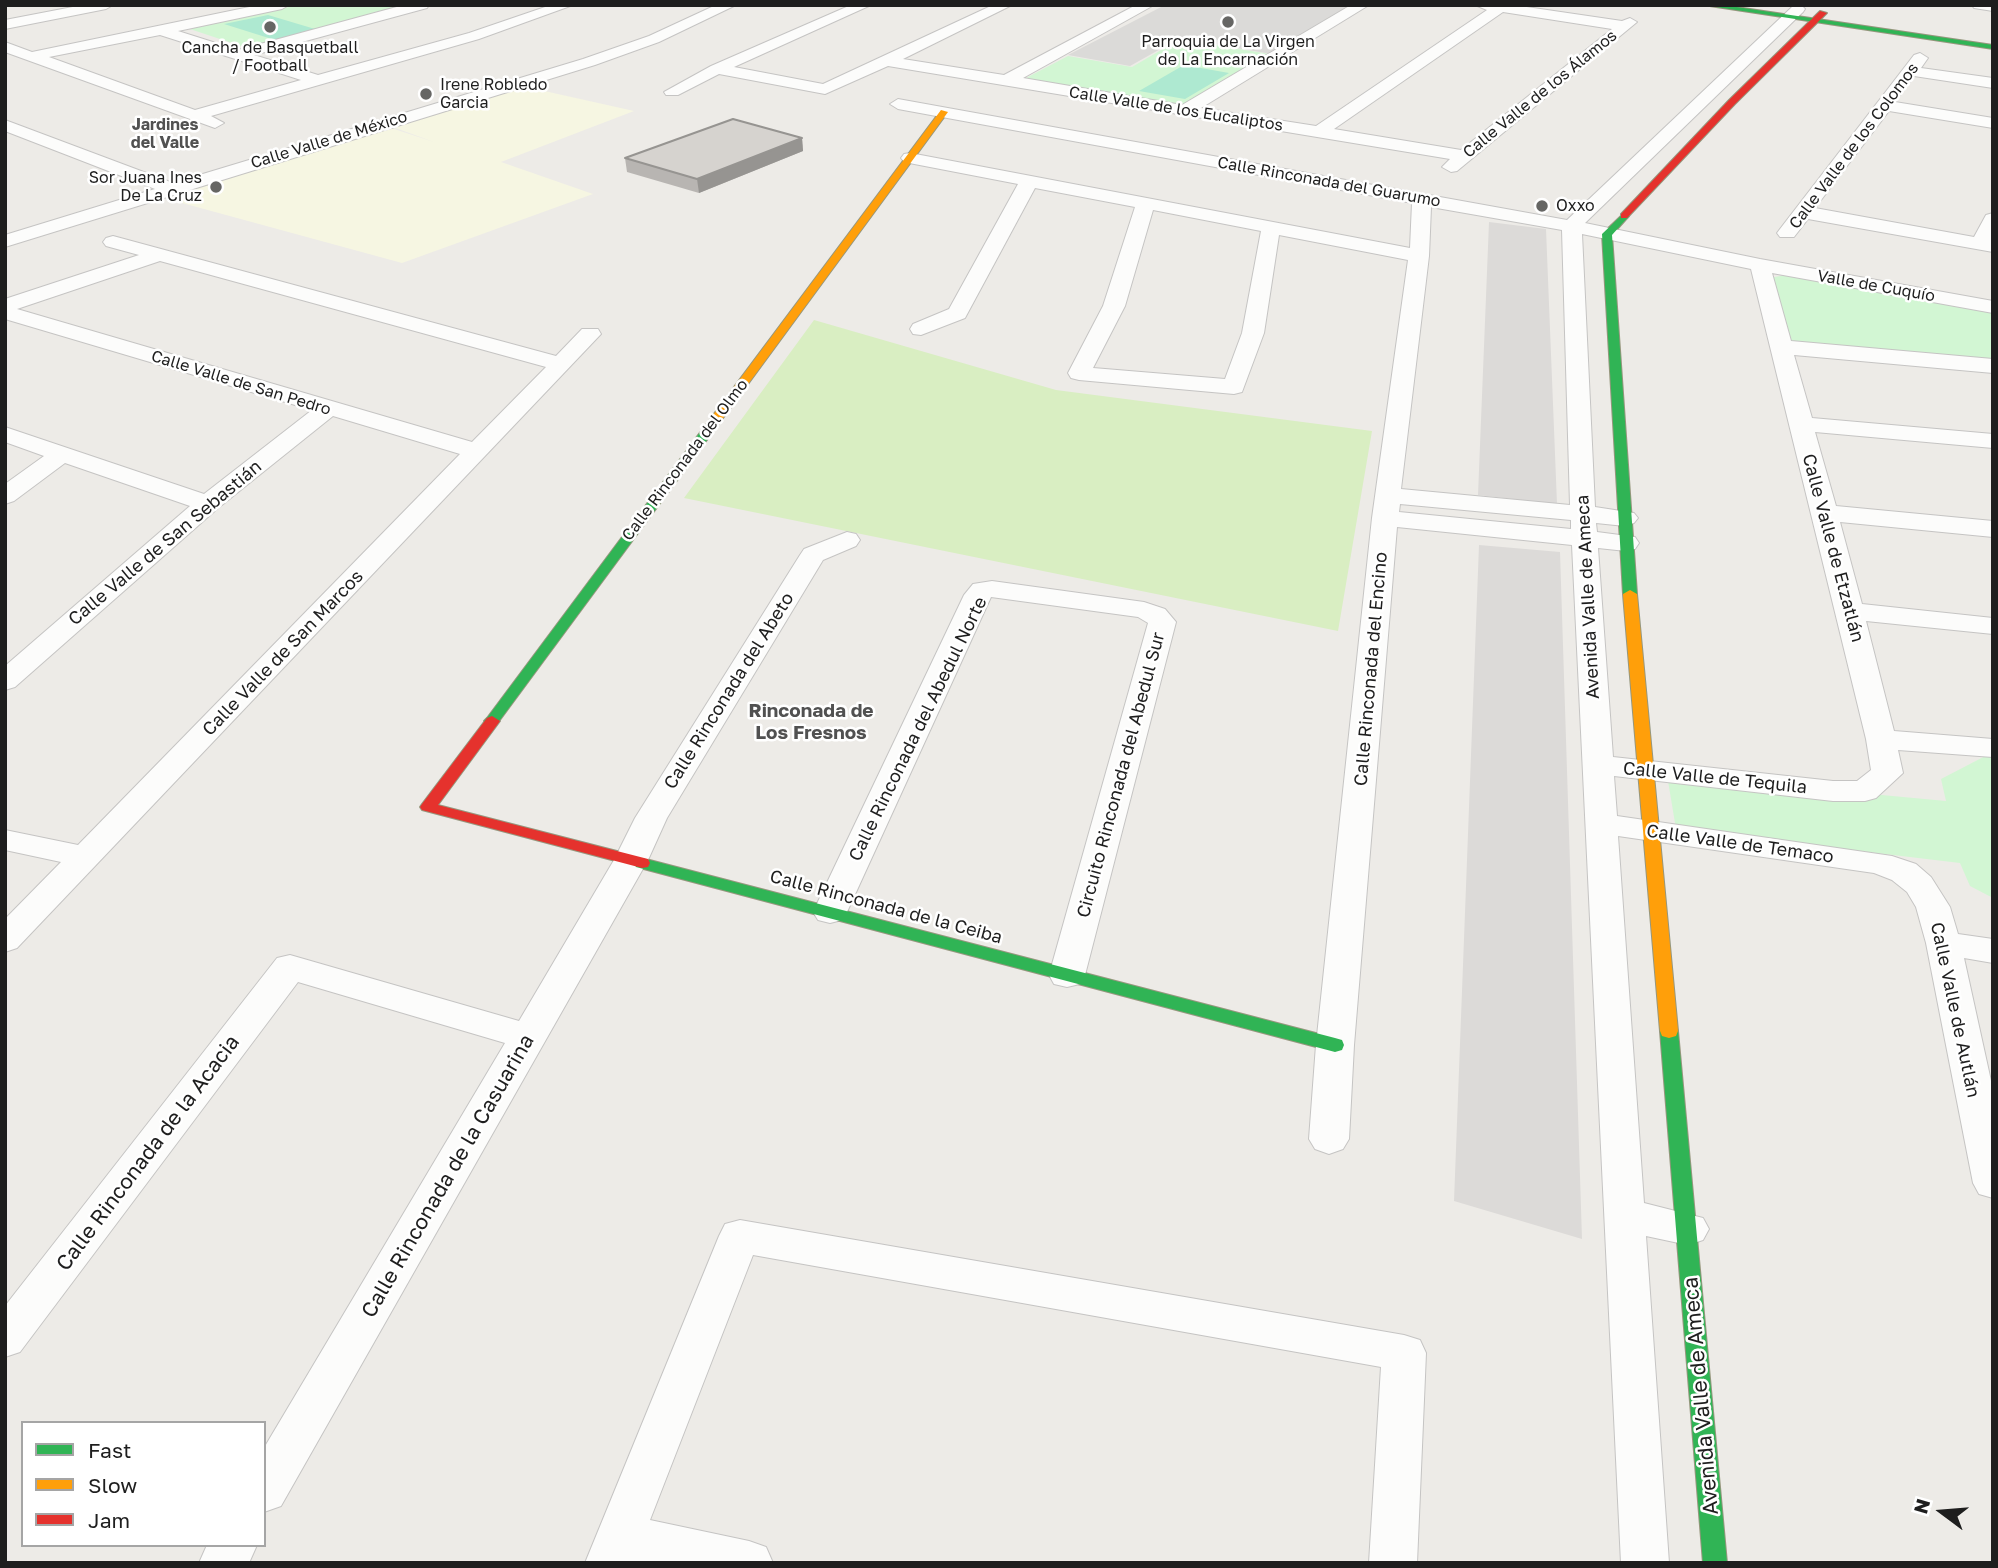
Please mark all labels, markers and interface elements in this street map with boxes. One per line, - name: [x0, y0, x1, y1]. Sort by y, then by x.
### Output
- marker: Parroquia de La Virgen de La Encarnación: [1220, 14, 1236, 30]
- marker: Cancha de Basquetball / Football: [262, 19, 278, 35]
- street label: Calle Valle de los Álamos: [1459, 26, 1621, 162]
- place label: Parroquia de La Virgen de La Encarnación: [1141, 32, 1315, 70]
- place label: Cancha de Basquetball / Football: [181, 38, 359, 76]
- street label: Calle Valle de los Colomos: [1785, 59, 1923, 233]
- place label: Irene Robledo Garcia: [440, 75, 547, 113]
- street label: Calle Valle de los Eucaliptos: [1068, 83, 1284, 135]
- marker: Irene Robledo Garcia: [418, 86, 434, 102]
- street label: Calle Valle de México: [248, 107, 410, 173]
- district label: Jardines del Valle: [131, 115, 199, 153]
- street label: Calle Rinconada del Guarumo: [1216, 153, 1442, 211]
- place label: Sor Juana Ines De La Cruz: [89, 168, 202, 206]
- marker: Sor Juana Ines De La Cruz: [208, 179, 224, 195]
- place label: Oxxo: [1556, 196, 1595, 216]
- marker: Oxxo: [1534, 198, 1550, 214]
- street label: Valle de Cuquío: [1816, 266, 1936, 306]
- street label: Calle Valle de San Pedro: [149, 347, 333, 419]
- street label: Calle Rinconada del Olmo: [618, 375, 752, 545]
- street label: Calle Valle de Etzatlán: [1797, 451, 1869, 645]
- street label: Calle Valle de San Sebastián: [64, 456, 266, 630]
- street label: Avenida Valle de Ameca: [1572, 494, 1604, 700]
- street label: Calle Rinconada del Encino: [1350, 551, 1392, 787]
- street label: Calle Valle de San Marcos: [198, 566, 368, 740]
- street label: Calle Rinconada del Abeto: [659, 589, 799, 793]
- street label: Calle Rinconada del Abedul Norte: [844, 593, 992, 865]
- street label: Circuito Rinconada del Abedul Sur: [1072, 630, 1170, 920]
- district label: Rinconada de Los Fresnos: [748, 700, 874, 744]
- street label: Calle Valle de Tequila: [1622, 758, 1808, 798]
- street label: Calle Valle de Temaco: [1645, 820, 1835, 868]
- street label: Calle Rinconada de la Ceiba: [767, 866, 1005, 948]
- street label: Calle Valle de Autlán: [1926, 920, 1984, 1100]
- street label: Calle Rinconada de la Acacia: [51, 1030, 245, 1276]
- street label: Calle Rinconada de la Casuarina: [356, 1030, 540, 1322]
- street label: Avenida Valle de Ameca: [1678, 1276, 1724, 1516]
- legend: [21, 1421, 266, 1547]
- text: Fast: [88, 1437, 131, 1463]
- text: Slow: [88, 1472, 137, 1498]
- north arrow: [1907, 1477, 1977, 1547]
- text: N: [1908, 1496, 1934, 1516]
- text: Jam: [88, 1507, 130, 1533]

